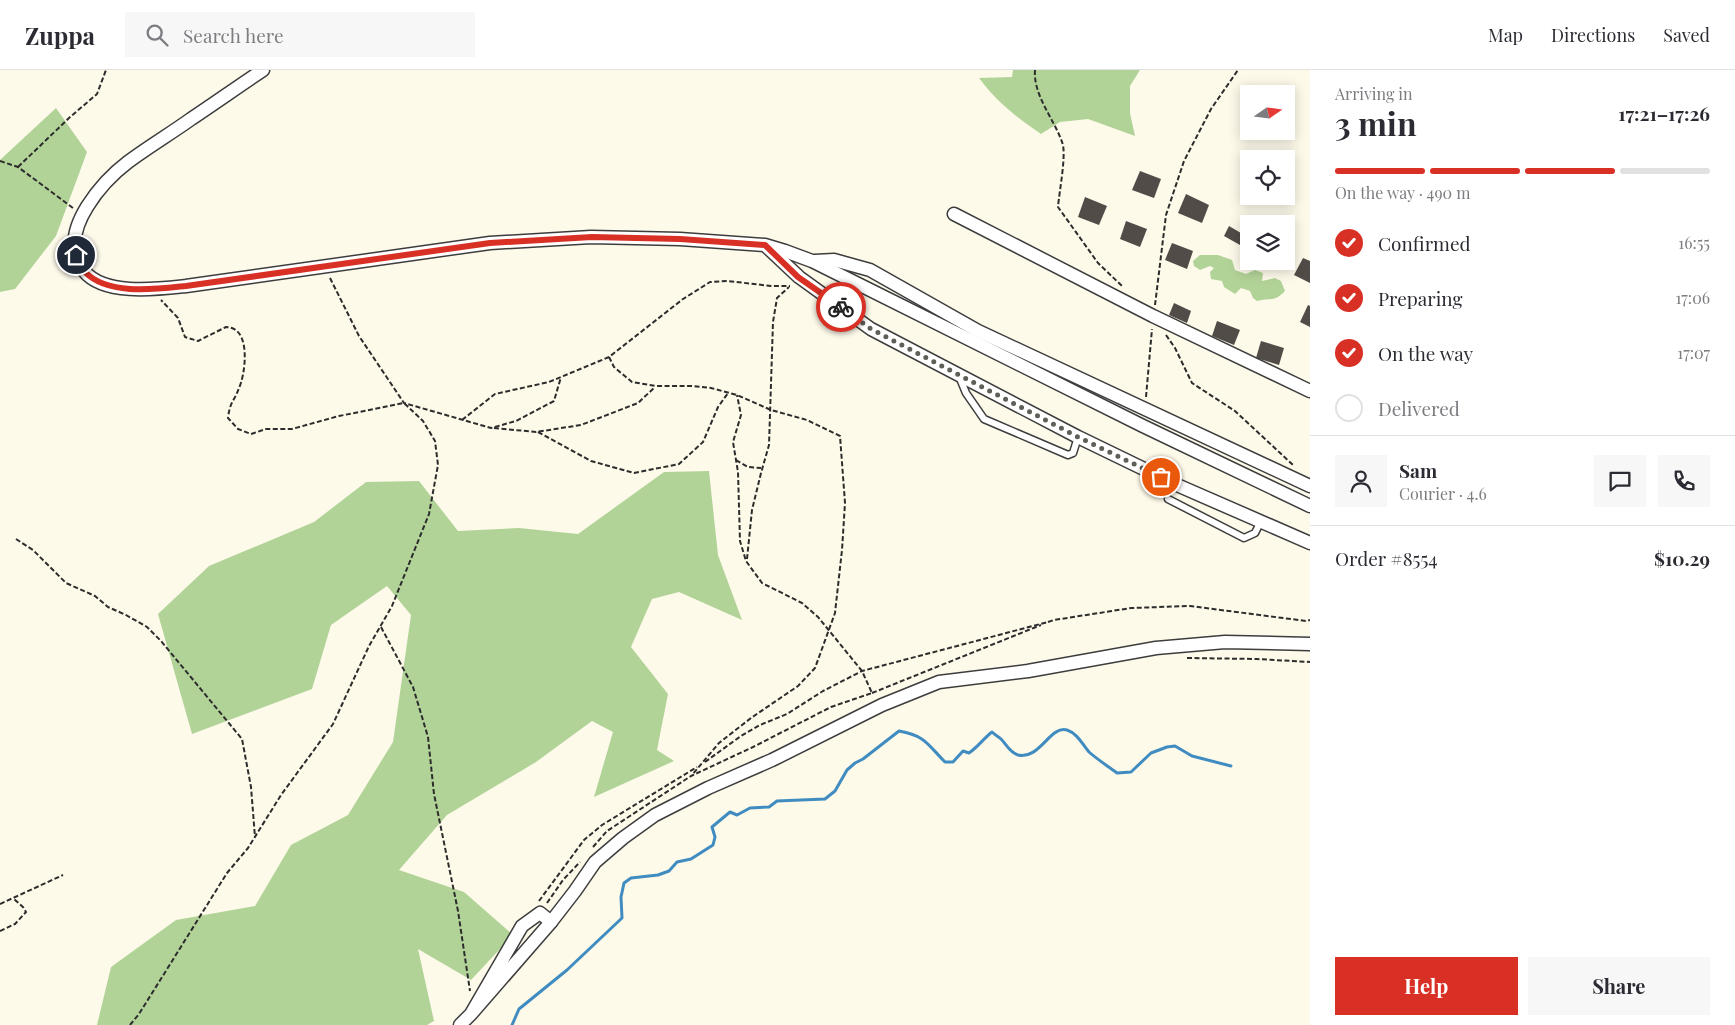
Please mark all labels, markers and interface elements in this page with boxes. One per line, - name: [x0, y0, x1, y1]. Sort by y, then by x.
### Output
- search box: [125, 12, 475, 57]
- text: Zuppa: [25, 19, 95, 51]
- icon: search: [143, 21, 171, 49]
- text: Search here: [183, 22, 284, 48]
- text: Map: [1488, 23, 1523, 47]
- text: Directions: [1551, 23, 1635, 47]
- text: Saved: [1663, 23, 1710, 47]
- text: Arriving in: [1335, 83, 1413, 104]
- north arrow: [1240, 85, 1295, 140]
- map controls: [1240, 85, 1295, 270]
- text: 17:21–17:26: [1618, 100, 1710, 126]
- text: 3 min: [1335, 101, 1417, 144]
- button: locate: [1240, 150, 1295, 205]
- text: On the way · 490 m: [1335, 182, 1470, 203]
- button: layers: [1240, 215, 1295, 270]
- icon: check: [1335, 229, 1363, 257]
- text: Confirmed: [1378, 230, 1471, 256]
- text: 16:55: [1678, 232, 1710, 253]
- pin: [55, 234, 97, 276]
- icon: home: [62, 241, 90, 269]
- courier: [816, 282, 866, 332]
- icon: check: [1335, 284, 1363, 312]
- text: Preparing: [1378, 285, 1463, 311]
- text: 17:06: [1675, 287, 1710, 308]
- icon: bike: [827, 293, 855, 321]
- icon: check: [1335, 339, 1363, 367]
- text: On the way: [1378, 340, 1473, 366]
- text: 17:07: [1677, 342, 1710, 363]
- text: Delivered: [1378, 395, 1460, 421]
- button: person: [1335, 455, 1387, 507]
- button: chat: [1594, 455, 1646, 507]
- button: phone: [1658, 455, 1710, 507]
- pin: [1140, 456, 1182, 498]
- text: Sam: [1399, 457, 1437, 483]
- icon: bag: [1147, 463, 1175, 491]
- text: Courier · 4.6: [1399, 483, 1487, 504]
- text: Order #8554: [1335, 545, 1438, 571]
- text: $10.29: [1654, 545, 1710, 571]
- button: Help: [1335, 957, 1518, 1015]
- button: Share: [1528, 957, 1710, 1015]

